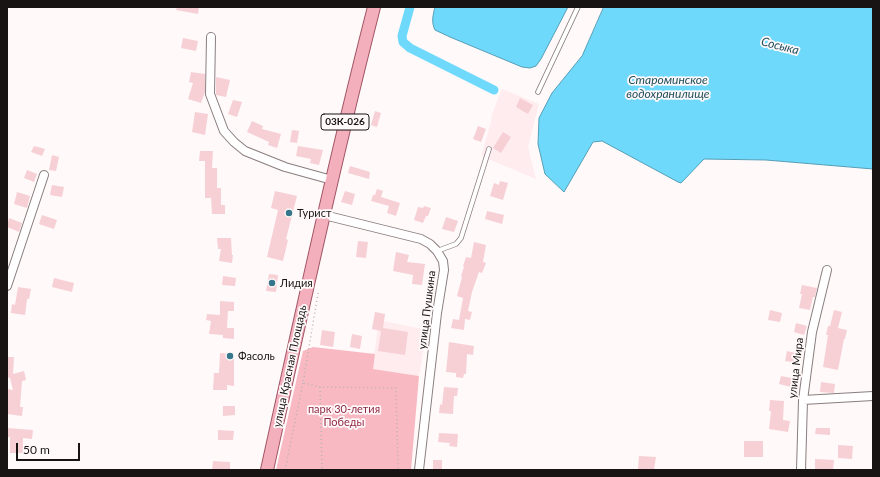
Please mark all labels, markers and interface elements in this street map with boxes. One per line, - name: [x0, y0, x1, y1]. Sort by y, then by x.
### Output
- water label: Сосыка: [760, 34, 800, 58]
- water label: Староминское водохранилище: [626, 73, 710, 101]
- road number: 03К-026: [321, 114, 369, 130]
- place label: Турист: [297, 206, 332, 220]
- marker: Турист: [284, 208, 294, 218]
- street label: улица Пушкина: [416, 270, 438, 350]
- place label: Лидия: [280, 276, 313, 290]
- marker: Лидия: [267, 278, 277, 288]
- street label: улица Красная Площадь: [271, 304, 309, 428]
- street label: улица Мира: [786, 337, 806, 399]
- place label: Фасоль: [238, 349, 275, 363]
- marker: Фасоль: [225, 351, 235, 361]
- park label: парк 30-летия Победы: [308, 402, 380, 428]
- scale bar: [18, 435, 82, 461]
- text: 50 m: [23, 442, 50, 457]

